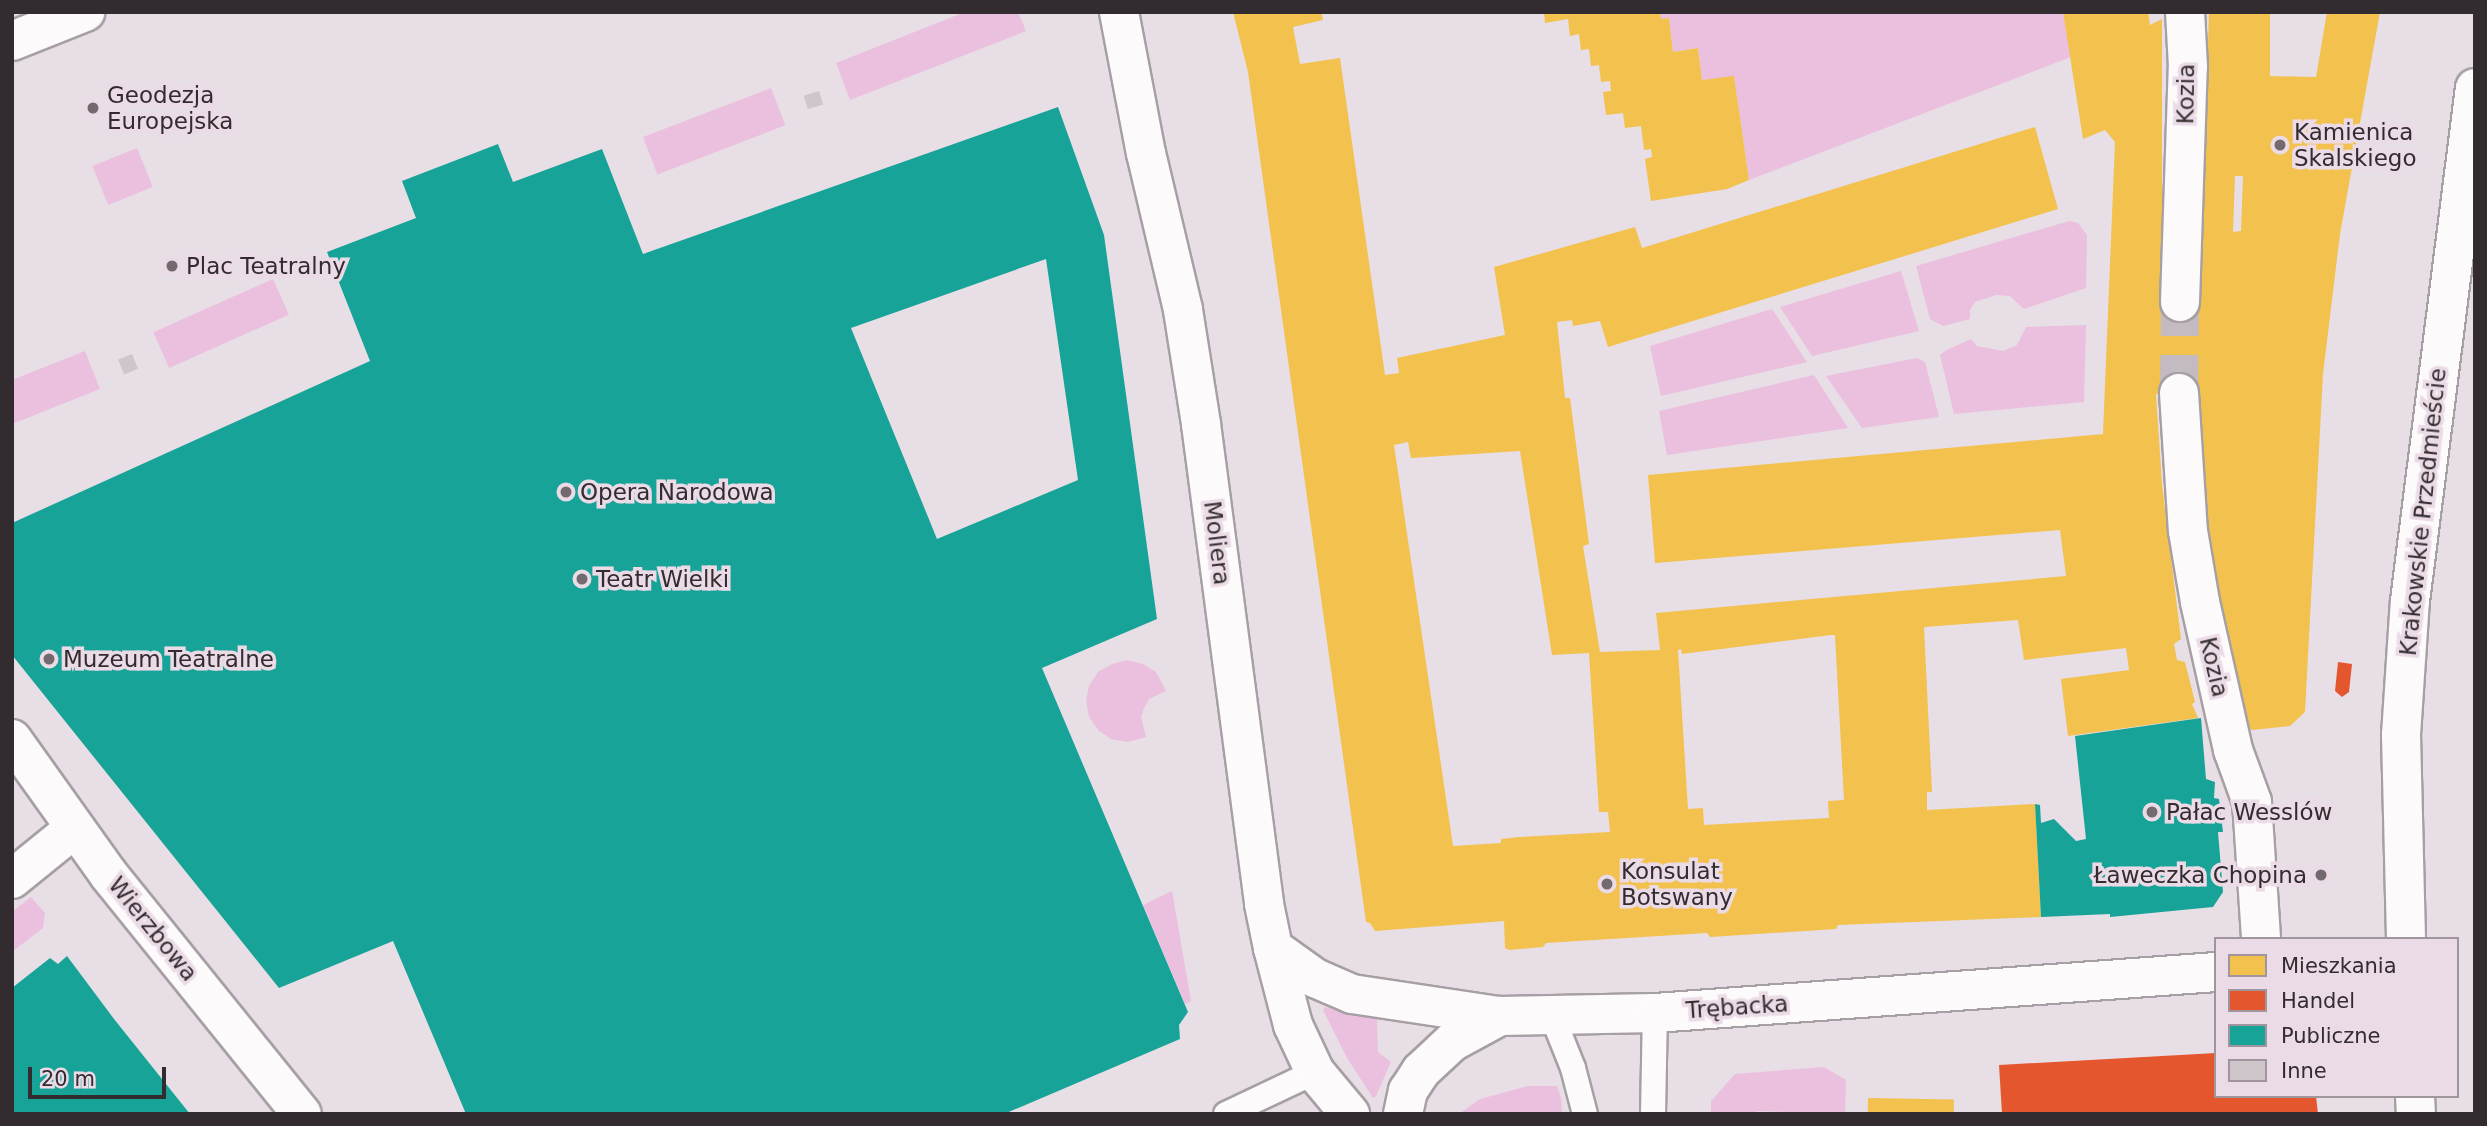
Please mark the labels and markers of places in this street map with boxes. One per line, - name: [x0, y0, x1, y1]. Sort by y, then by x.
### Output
- place label: Geodezja Europejska: [107, 81, 233, 135]
- marker: Geodezja Europejska: [85, 100, 101, 116]
- place label: Kamienica Skalskiego: [2294, 118, 2417, 172]
- marker: Kamienica Skalskiego: [2272, 137, 2288, 153]
- place label: Plac Teatralny: [186, 252, 346, 280]
- marker: Plac Teatralny: [164, 258, 180, 274]
- place label: Opera Narodowa: [580, 478, 774, 506]
- marker: Opera Narodowa: [558, 484, 574, 500]
- place label: Teatr Wielki: [596, 565, 729, 593]
- marker: Teatr Wielki: [574, 571, 590, 587]
- place label: Muzeum Teatralne: [63, 645, 274, 673]
- marker: Muzeum Teatralne: [41, 651, 57, 667]
- place label: Pałac Wesslów: [2166, 798, 2332, 826]
- marker: Pałac Wesslów: [2144, 804, 2160, 820]
- place label: Konsulat Botswany: [1621, 857, 1733, 911]
- place label: Ławeczka Chopina: [2094, 861, 2307, 889]
- marker: Ławeczka Chopina: [2313, 867, 2329, 883]
- marker: Konsulat Botswany: [1599, 876, 1615, 892]

